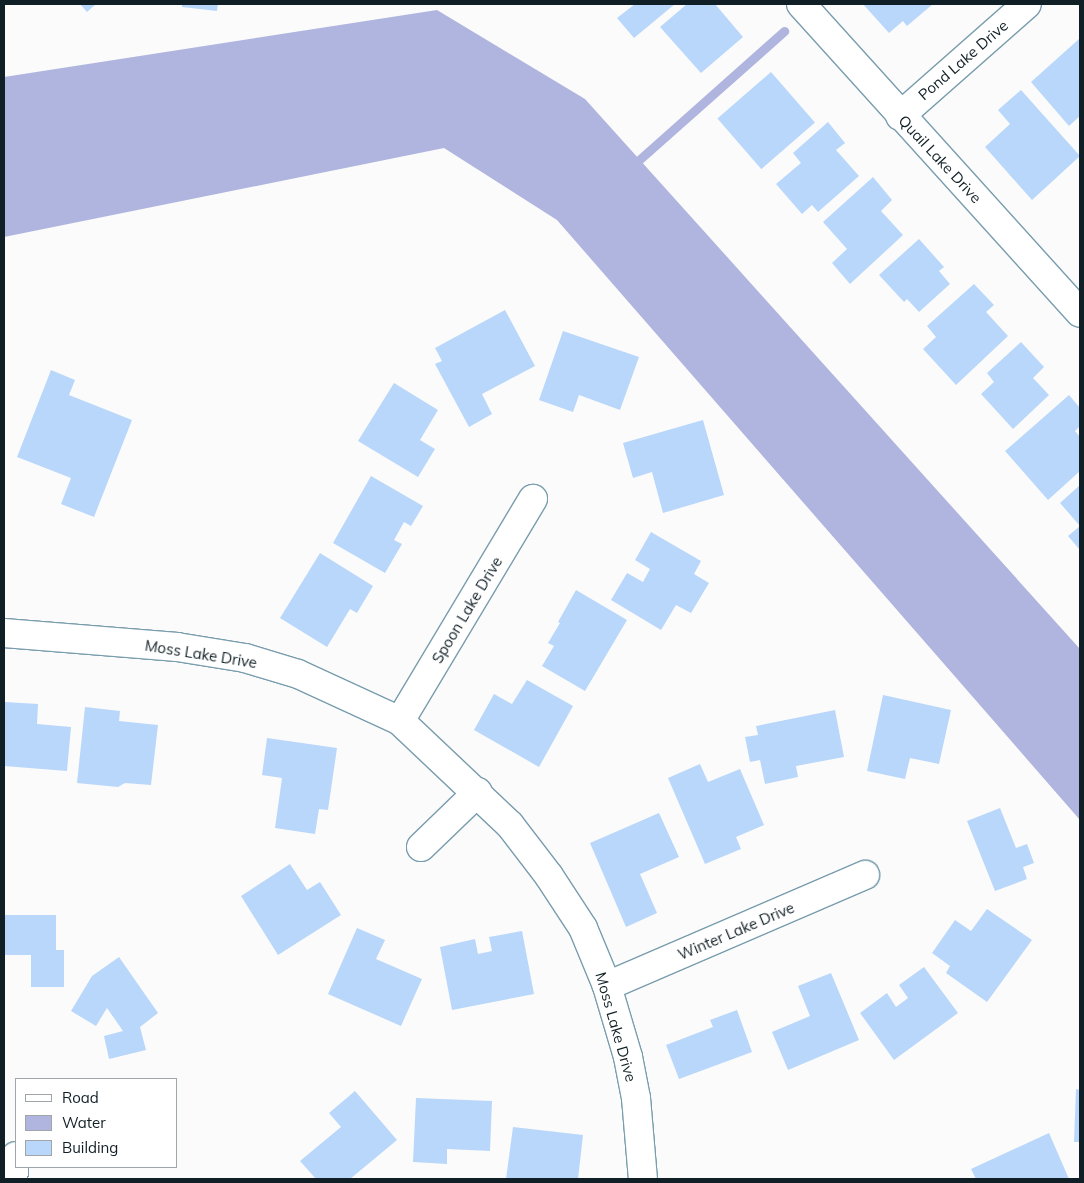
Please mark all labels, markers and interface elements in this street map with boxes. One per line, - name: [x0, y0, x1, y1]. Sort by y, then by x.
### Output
- street label: Pond Lake Drive: [915, 16, 1011, 104]
- street label: Quail Lake Drive: [895, 111, 985, 207]
- street label: Spoon Lake Drive: [428, 553, 506, 667]
- street label: Moss Lake Drive: [144, 636, 258, 672]
- street label: Winter Lake Drive: [675, 898, 797, 964]
- street label: Moss Lake Drive: [592, 970, 640, 1084]
- legend: [15, 1078, 178, 1168]
- text: Road: [62, 1088, 99, 1107]
- text: Water: [62, 1113, 106, 1132]
- text: Building: [62, 1138, 118, 1157]

